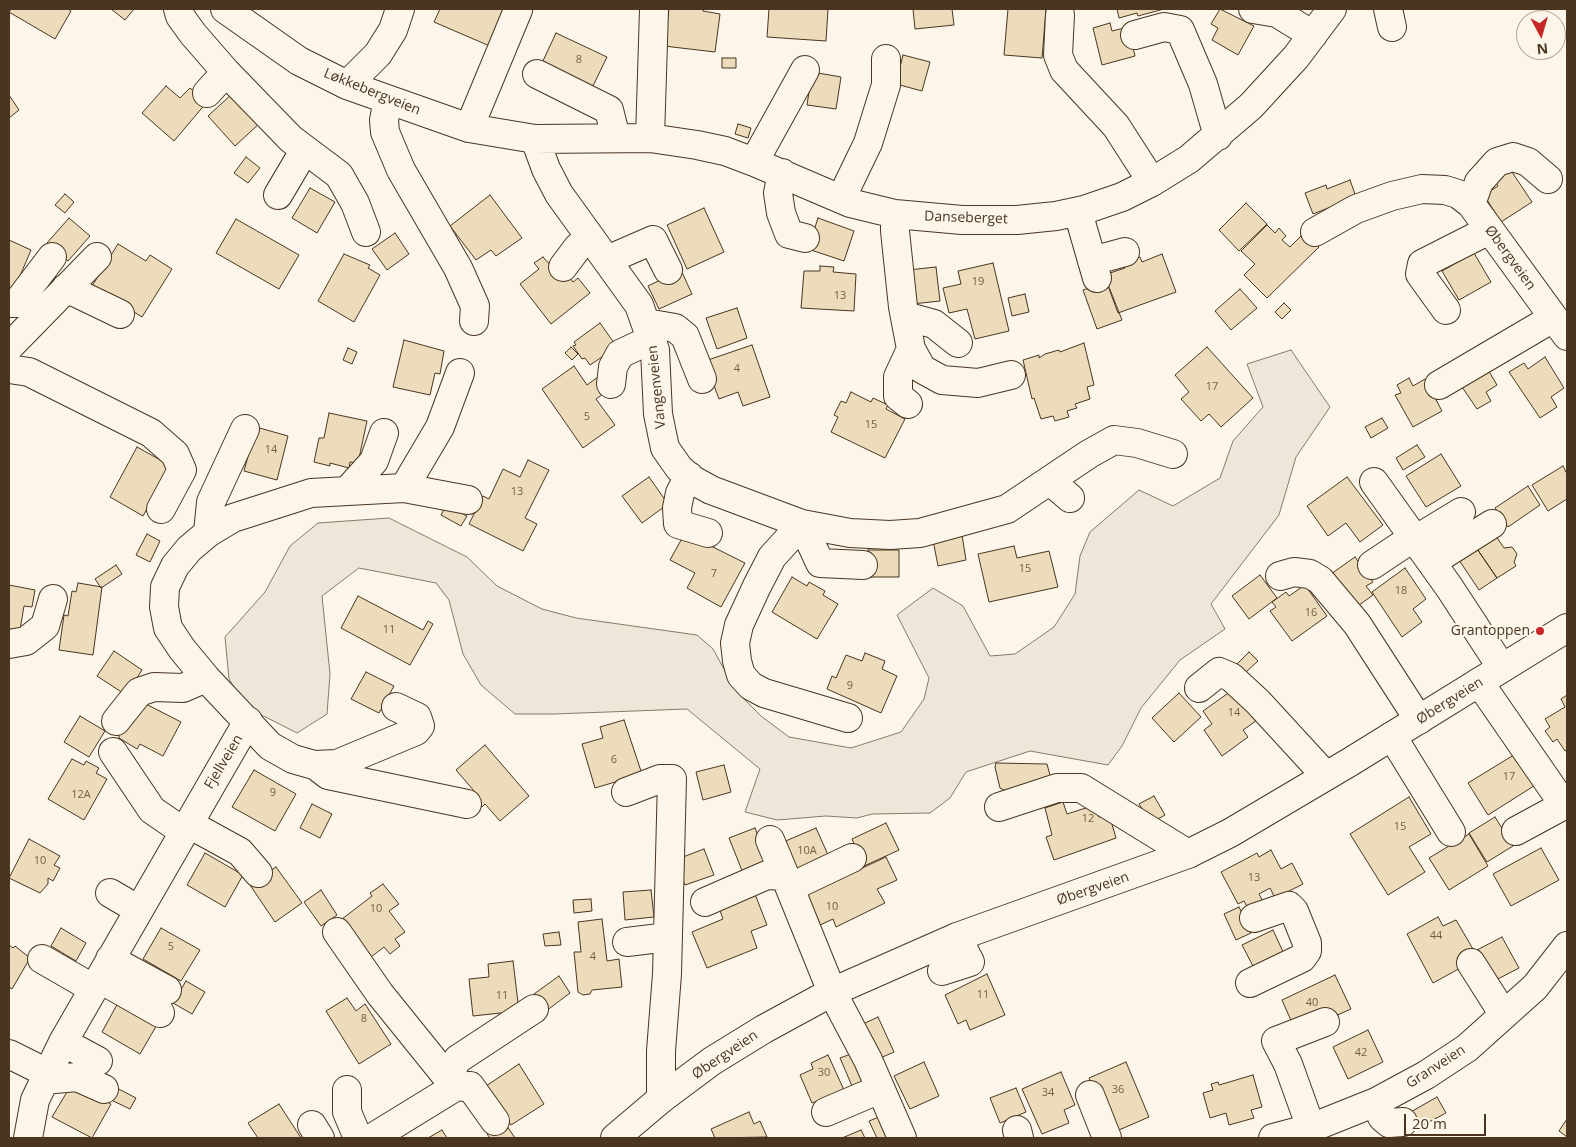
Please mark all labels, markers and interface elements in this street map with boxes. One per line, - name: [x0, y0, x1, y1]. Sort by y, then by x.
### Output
- north arrow: [1516, 10, 1566, 60]
- text: N: [1536, 39, 1549, 59]
- house number: 8: [576, 53, 582, 67]
- street label: Løkkebergveien: [321, 65, 423, 119]
- street label: Danseberget: [924, 208, 1008, 228]
- street label: Øbergveien: [1481, 223, 1539, 293]
- house number: 19: [972, 275, 984, 289]
- house number: 13: [834, 289, 846, 303]
- street label: Vangenveien: [644, 345, 670, 429]
- house number: 4: [734, 362, 740, 376]
- house number: 17: [1206, 380, 1218, 394]
- house number: 5: [584, 410, 590, 424]
- house number: 15: [865, 418, 877, 432]
- house number: 14: [265, 443, 277, 457]
- house number: 13: [511, 485, 523, 499]
- house number: 15: [1019, 562, 1031, 576]
- house number: 7: [711, 567, 717, 581]
- house number: 18: [1395, 584, 1407, 598]
- house number: 16: [1305, 606, 1317, 620]
- house number: 11: [383, 623, 395, 637]
- place label: Grantoppen: [1451, 623, 1530, 639]
- marker: Grantoppen: [1534, 625, 1546, 637]
- street label: Øbergveien: [1414, 674, 1486, 728]
- house number: 9: [847, 679, 853, 693]
- house number: 14: [1228, 706, 1240, 720]
- street label: Fjellveien: [201, 732, 247, 792]
- house number: 6: [611, 753, 617, 767]
- house number: 17: [1503, 770, 1515, 784]
- house number: 9: [270, 786, 276, 800]
- house number: 12A: [71, 788, 91, 802]
- house number: 12: [1082, 812, 1094, 826]
- house number: 15: [1394, 820, 1406, 834]
- house number: 10A: [797, 844, 817, 858]
- house number: 10: [34, 854, 46, 868]
- street label: Øbergveien: [1055, 869, 1131, 909]
- house number: 13: [1248, 871, 1260, 885]
- house number: 10: [826, 900, 838, 914]
- house number: 10: [370, 902, 382, 916]
- house number: 44: [1430, 929, 1442, 943]
- house number: 5: [168, 940, 174, 954]
- house number: 4: [590, 950, 596, 964]
- house number: 11: [977, 988, 989, 1002]
- house number: 11: [496, 989, 508, 1003]
- house number: 40: [1306, 996, 1318, 1010]
- house number: 8: [361, 1012, 367, 1026]
- street label: Øbergveien: [689, 1027, 761, 1083]
- street label: Granveien: [1403, 1042, 1469, 1092]
- house number: 42: [1355, 1046, 1367, 1060]
- house number: 30: [818, 1066, 830, 1080]
- house number: 36: [1112, 1083, 1124, 1097]
- house number: 34: [1042, 1086, 1054, 1100]
- scale bar: [1406, 1104, 1488, 1136]
- text: 20 m: [1412, 1113, 1447, 1133]

